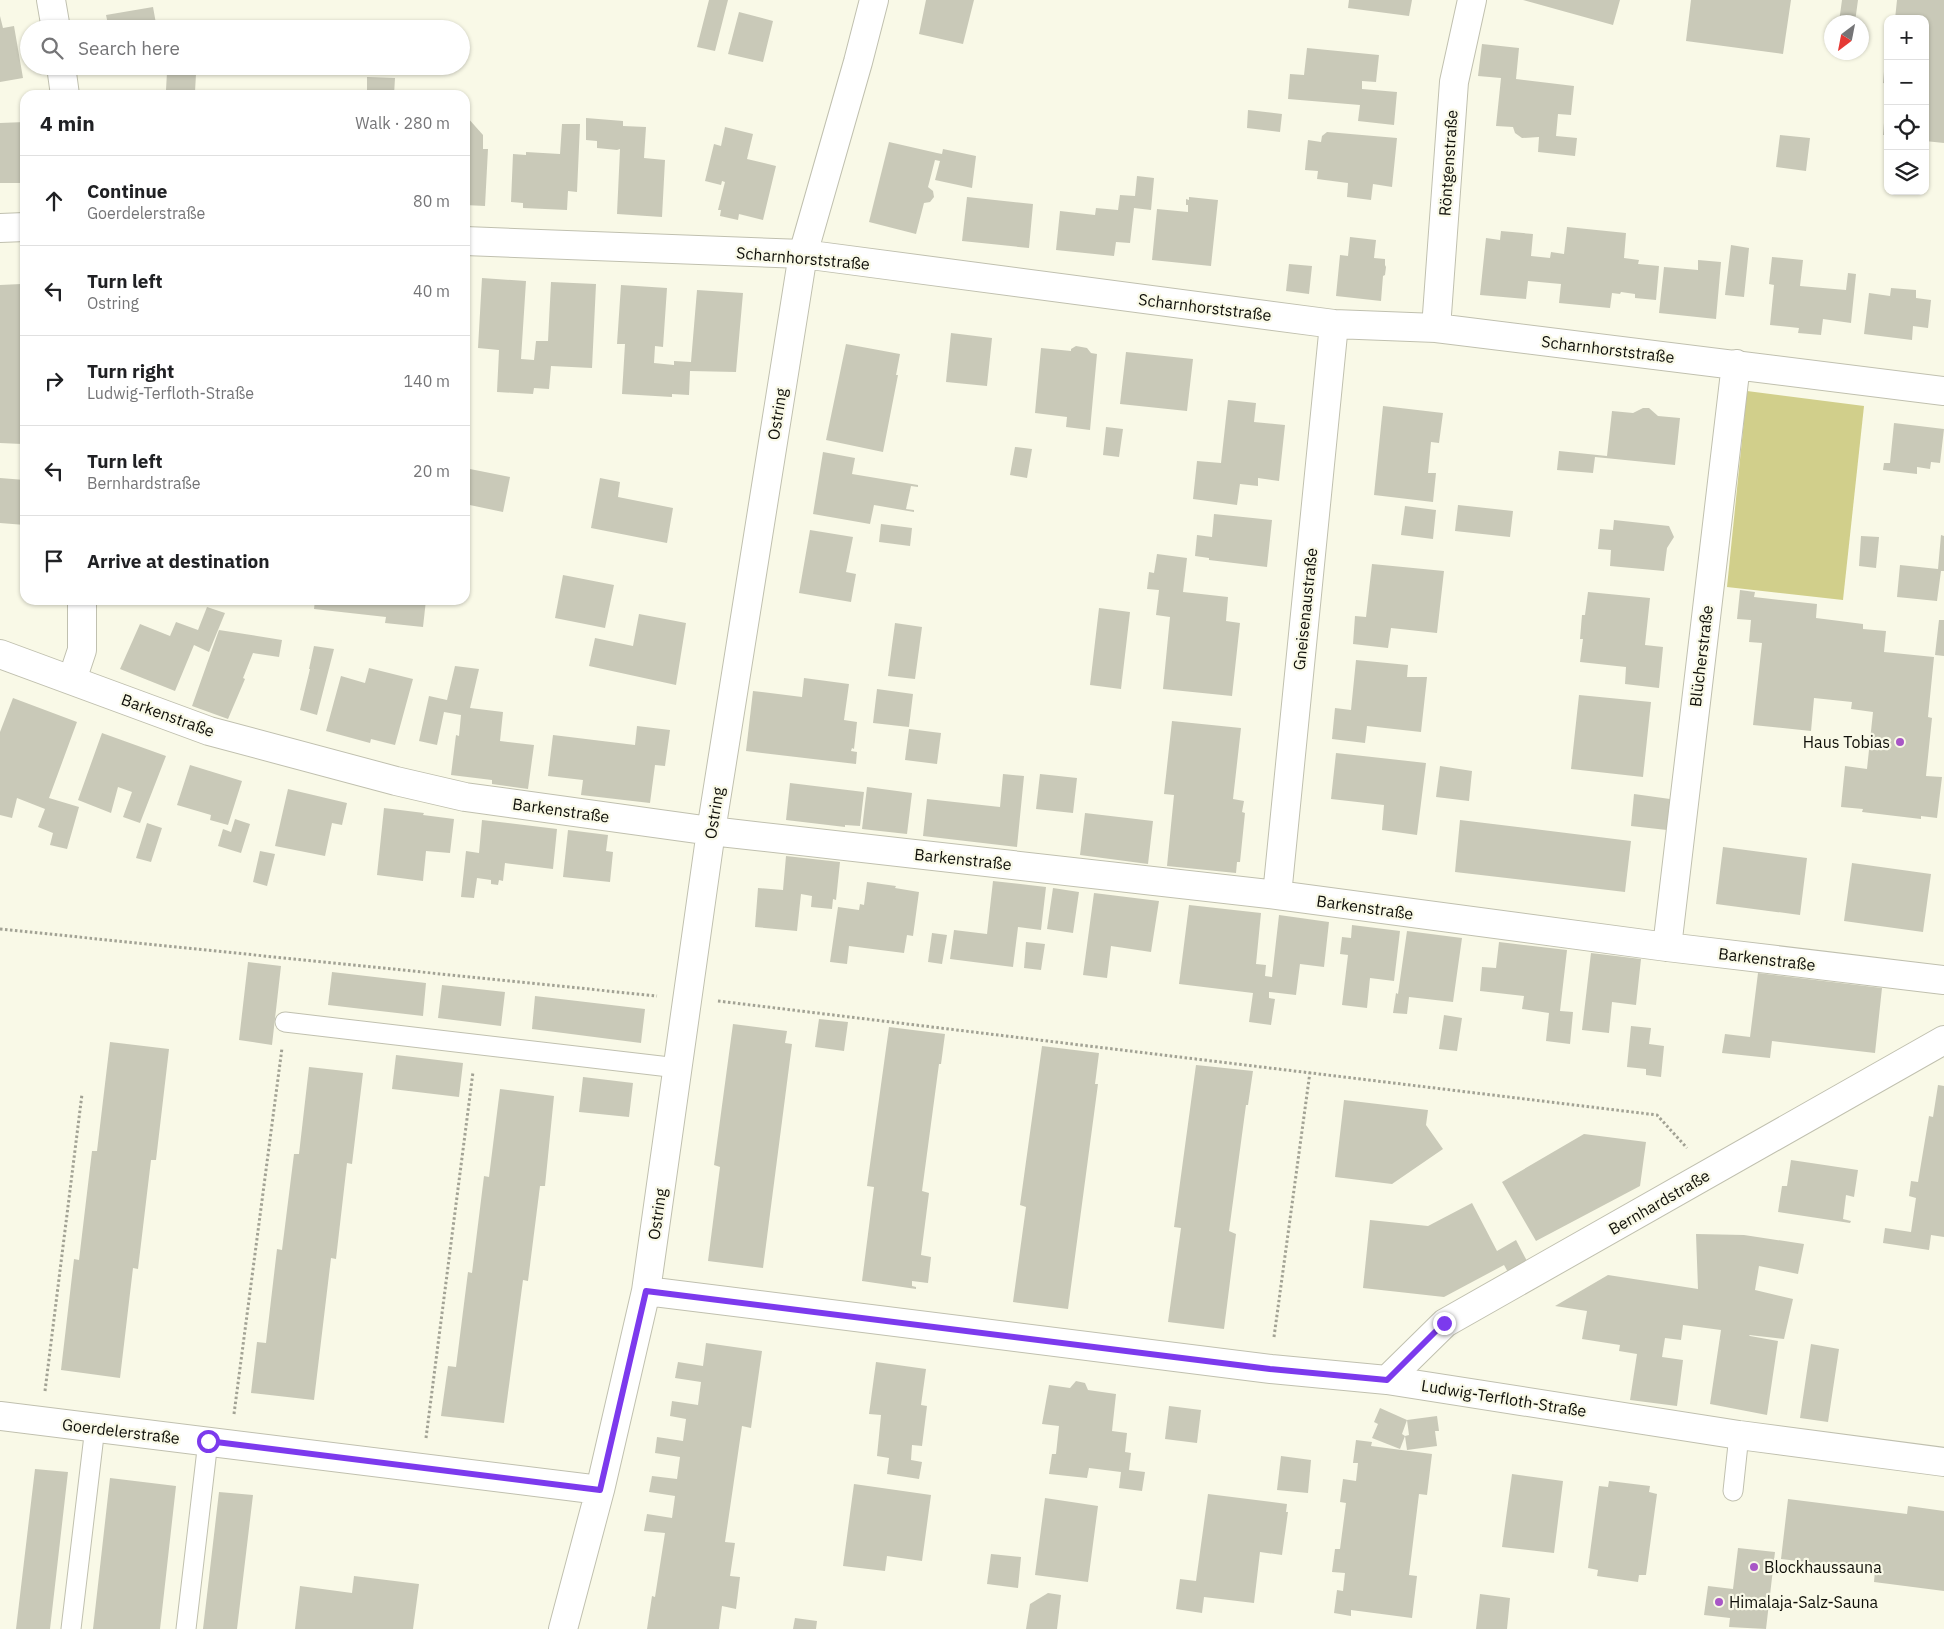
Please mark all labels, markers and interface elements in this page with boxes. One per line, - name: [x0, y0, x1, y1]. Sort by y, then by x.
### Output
- north arrow: [1824, 15, 1869, 60]
- map controls: [1884, 15, 1929, 195]
- button: +: [1884, 15, 1929, 60]
- search box: [20, 20, 470, 75]
- icon: search: [38, 34, 66, 62]
- text: Search here: [78, 36, 180, 60]
- button: −: [1884, 60, 1929, 105]
- button: locate: [1884, 105, 1929, 150]
- text: 4 min: [40, 109, 95, 137]
- street label: Röntgenstraße: [1434, 109, 1462, 217]
- text: Walk · 280 m: [355, 113, 450, 133]
- button: layers: [1884, 150, 1929, 195]
- text: Continue: [87, 179, 167, 203]
- icon: ahead: [40, 187, 68, 215]
- text: 80 m: [413, 191, 450, 211]
- text: Goerdelerstraße: [87, 203, 205, 223]
- street label: Scharnhorststraße: [735, 242, 871, 274]
- text: Turn left: [87, 269, 163, 293]
- icon: left: [40, 277, 68, 305]
- text: 40 m: [413, 281, 450, 301]
- street label: Scharnhorststraße: [1137, 289, 1273, 325]
- text: Ostring: [87, 293, 139, 313]
- street label: Scharnhorststraße: [1540, 331, 1676, 367]
- text: Turn right: [87, 359, 174, 383]
- icon: right: [40, 367, 68, 395]
- text: 140 m: [403, 371, 450, 391]
- text: Ludwig-Terfloth-Straße: [87, 383, 254, 403]
- street label: Ostring: [763, 386, 791, 441]
- text: Turn left: [87, 449, 163, 473]
- icon: left: [40, 457, 68, 485]
- text: 20 m: [413, 461, 450, 481]
- text: Bernhardstraße: [87, 473, 201, 493]
- icon: arrive: [40, 547, 68, 575]
- street label: Gneisenaustraße: [1289, 547, 1321, 671]
- text: Arrive at destination: [87, 549, 270, 573]
- street label: Blücherstraße: [1685, 604, 1717, 708]
- street label: Barkenstraße: [119, 689, 217, 741]
- place label: Haus Tobias: [1803, 732, 1890, 752]
- marker: Haus Tobias: [1894, 736, 1906, 748]
- street label: Ostring: [700, 785, 728, 840]
- street label: Barkenstraße: [511, 793, 611, 827]
- street label: Barkenstraße: [913, 844, 1013, 874]
- street label: Barkenstraße: [1315, 890, 1415, 924]
- street label: Barkenstraße: [1717, 943, 1817, 975]
- street label: Bernhardstraße: [1605, 1165, 1713, 1239]
- street label: Ostring: [643, 1186, 671, 1241]
- route end: [1433, 1312, 1456, 1335]
- street label: Ludwig-Terfloth-Straße: [1420, 1375, 1588, 1421]
- street label: Goerdelerstraße: [61, 1414, 181, 1448]
- route start: [197, 1430, 220, 1453]
- place label: Blockhaussauna: [1764, 1557, 1882, 1577]
- marker: Blockhaussauna: [1748, 1561, 1760, 1573]
- place label: Himalaja-Salz-Sauna: [1729, 1592, 1879, 1612]
- marker: Himalaja-Salz-Sauna: [1713, 1596, 1725, 1608]

